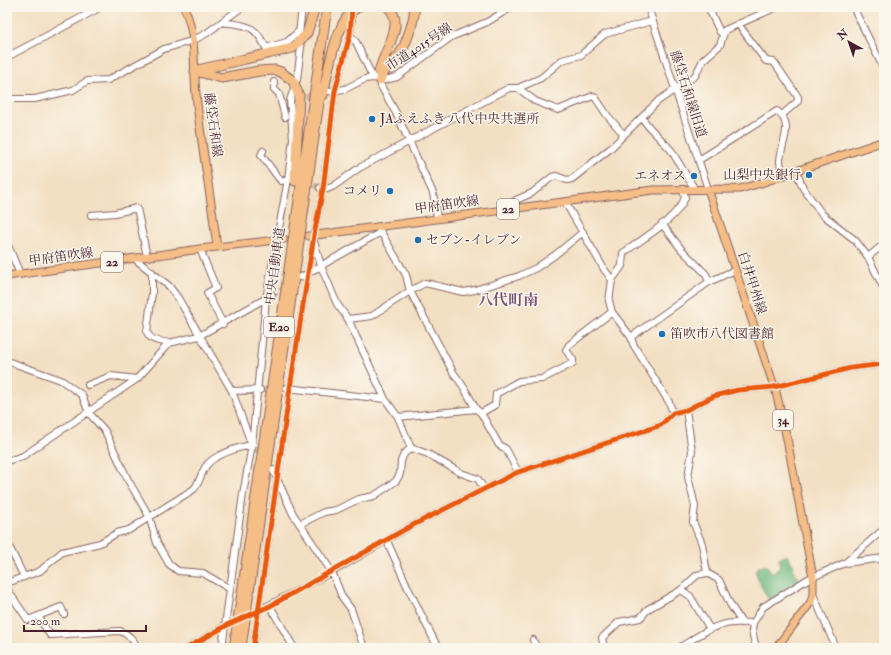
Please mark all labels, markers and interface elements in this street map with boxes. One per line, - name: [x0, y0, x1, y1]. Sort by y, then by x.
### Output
- street label: 市道4015号線: [383, 20, 455, 74]
- north arrow: [829, 22, 869, 62]
- text: N: [834, 26, 852, 44]
- street label: 藤垈石和線旧道: [666, 48, 710, 140]
- street label: 藤垈石和線: [201, 92, 225, 158]
- place label: JAふえふき 八代中央共選所: [379, 111, 539, 127]
- marker: JAふえふき 八代中央共選所: [367, 114, 377, 124]
- place label: 山梨中央銀行: [723, 167, 801, 183]
- place label: エネオス: [634, 168, 686, 184]
- marker: 山梨中央銀行: [804, 170, 814, 180]
- marker: エネオス: [689, 171, 699, 181]
- place label: コメリ: [343, 183, 382, 199]
- marker: コメリ: [385, 186, 395, 196]
- street label: 甲府笛吹線: [414, 193, 480, 217]
- road number: 22: [497, 199, 519, 219]
- street label: 中央自動車道: [262, 226, 288, 306]
- place label: セブン-イレブン: [426, 232, 521, 248]
- marker: セブン-イレブン: [413, 235, 423, 245]
- street label: 甲府笛吹線: [28, 245, 94, 269]
- street label: 白井甲州線: [734, 250, 770, 316]
- road number: 22: [101, 252, 123, 272]
- district label: 八代町南: [478, 291, 538, 310]
- road number: E20: [264, 317, 294, 337]
- place label: 笛吹市八代図書館: [670, 326, 774, 342]
- marker: 笛吹市八代図書館: [657, 329, 667, 339]
- road number: 34: [773, 410, 793, 430]
- scale bar: [24, 607, 146, 633]
- text: 200 m: [30, 614, 61, 629]

